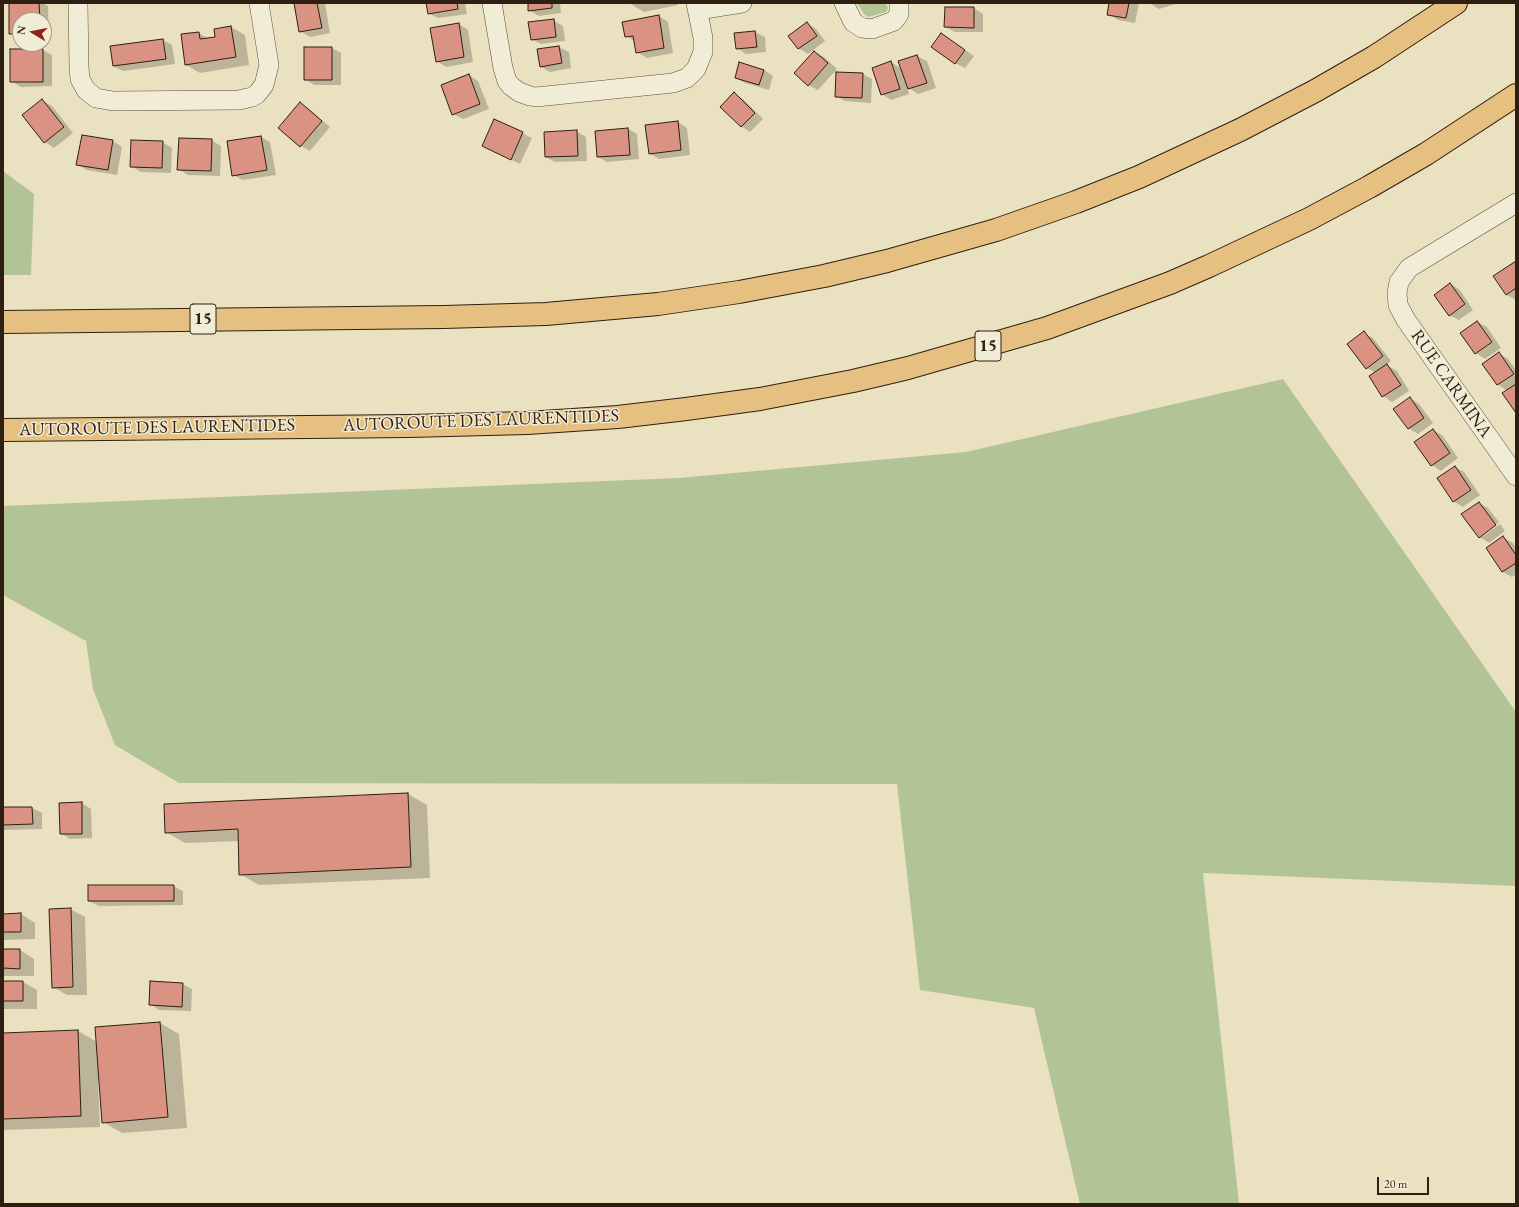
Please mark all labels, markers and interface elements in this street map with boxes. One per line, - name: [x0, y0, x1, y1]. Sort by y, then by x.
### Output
- north arrow: [12, 12, 52, 52]
- text: N: [14, 24, 29, 36]
- road number: 15: [190, 304, 216, 334]
- street label: RUE CARMINA: [1406, 326, 1496, 442]
- road number: 15: [975, 331, 1001, 361]
- street label: AUTOROUTE DES LAURENTIDES: [343, 405, 619, 437]
- street label: AUTOROUTE DES LAURENTIDES: [19, 415, 295, 441]
- scale bar: [1379, 1169, 1431, 1195]
- text: 20 m: [1384, 1176, 1407, 1192]

